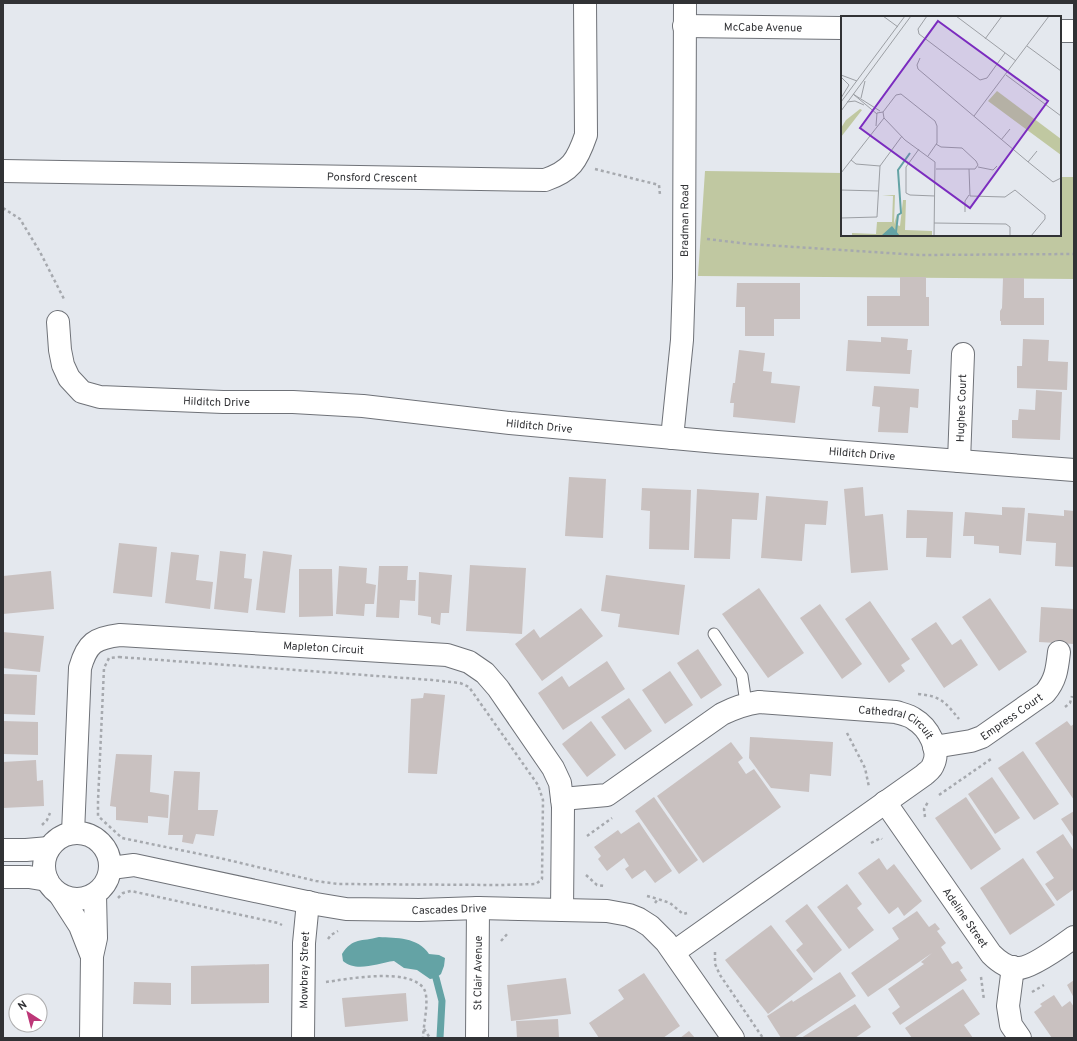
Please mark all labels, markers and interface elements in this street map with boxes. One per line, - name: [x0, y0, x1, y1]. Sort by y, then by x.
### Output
- inset map: [841, 16, 1061, 236]
- street label: McCabe Avenue: [724, 21, 802, 35]
- street label: Ponsford Crescent: [327, 170, 417, 186]
- street label: Bradman Road: [678, 184, 692, 257]
- street label: Hughes Court: [954, 374, 970, 442]
- street label: Hilditch Drive: [183, 394, 250, 410]
- street label: Hilditch Drive: [505, 417, 573, 437]
- street label: Hilditch Drive: [828, 445, 896, 464]
- street label: Mapleton Circuit: [283, 639, 364, 658]
- street label: Empress Court: [978, 691, 1046, 744]
- street label: Cathedral Circuit: [858, 703, 936, 742]
- street label: Adeline Street: [939, 885, 991, 951]
- street label: Cascades Drive: [412, 902, 487, 918]
- street label: Mowbray Street: [297, 931, 313, 1009]
- street label: St Clair Avenue: [471, 935, 486, 1011]
- north arrow: [8, 993, 48, 1033]
- text: N: [15, 998, 30, 1014]

